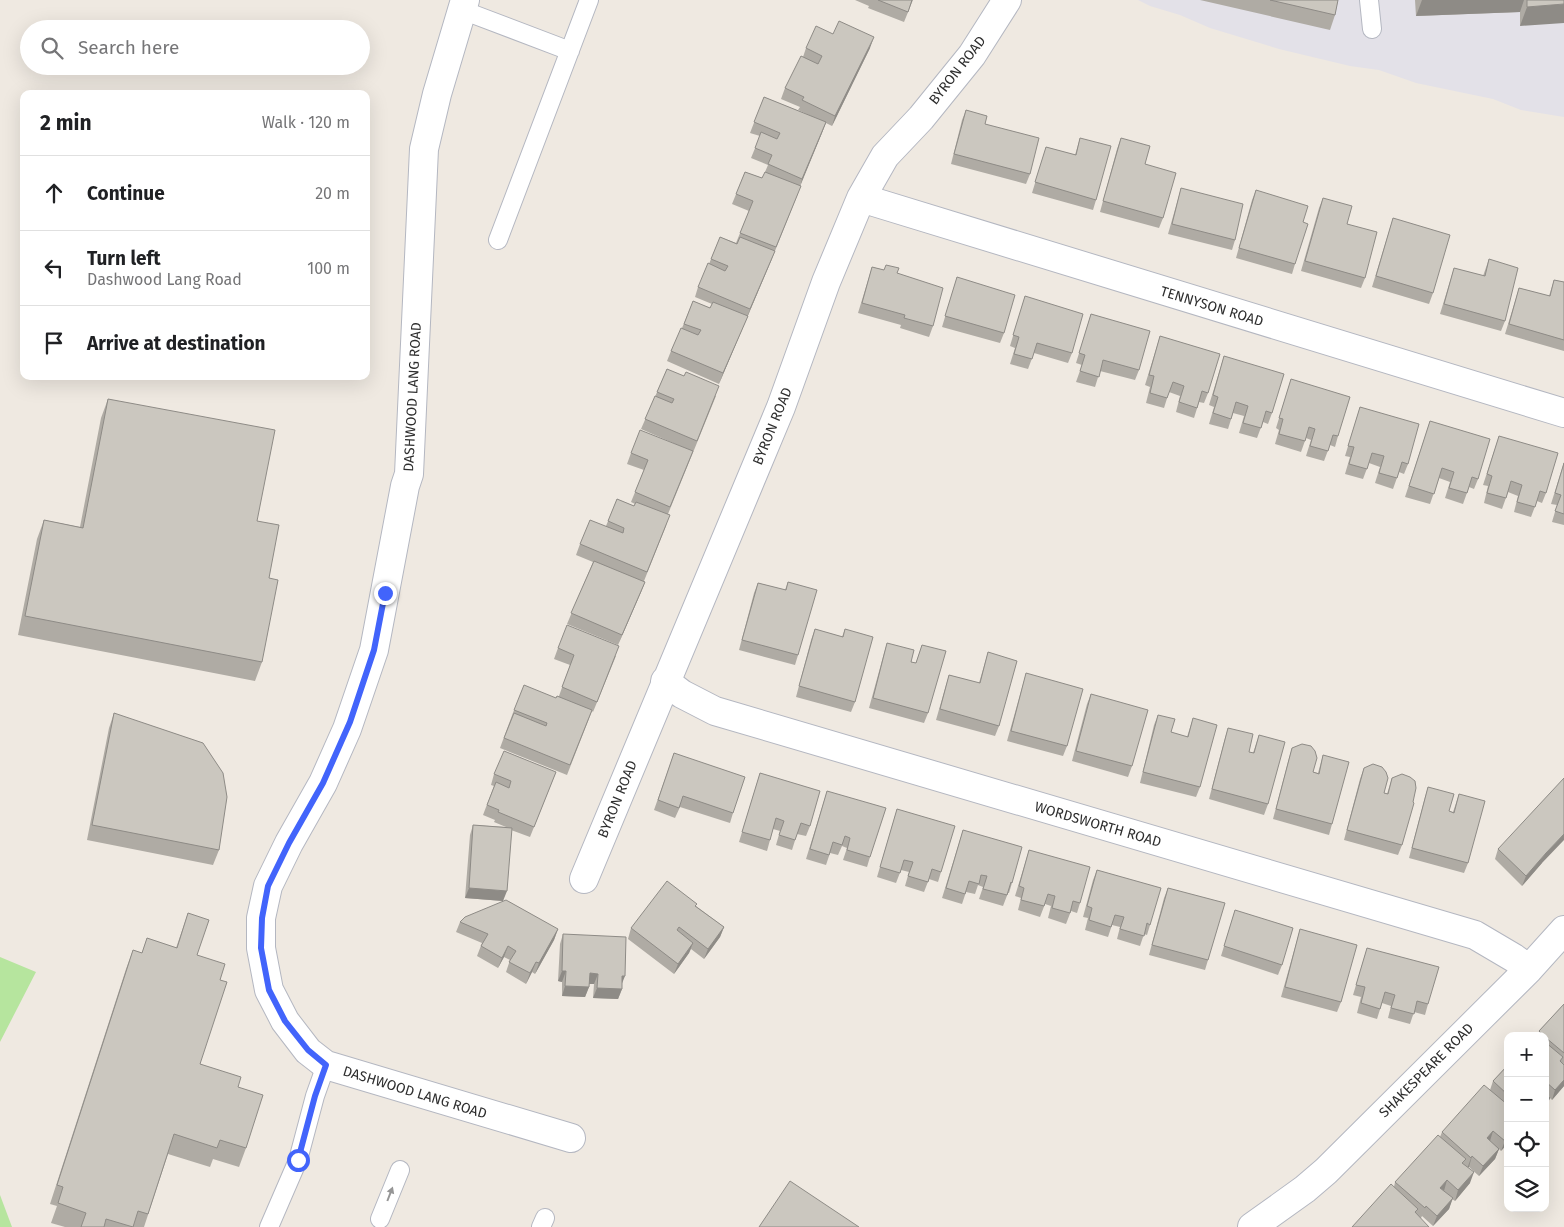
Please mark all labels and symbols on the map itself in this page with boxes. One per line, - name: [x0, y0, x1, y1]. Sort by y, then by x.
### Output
- street label: BYRON ROAD: [925, 33, 989, 108]
- street label: TENNYSON ROAD: [1158, 283, 1265, 330]
- street label: DASHWOOD LANG ROAD: [400, 322, 425, 472]
- street label: BYRON ROAD: [749, 385, 796, 467]
- route end: [374, 582, 397, 605]
- street label: BYRON ROAD: [594, 758, 641, 840]
- street label: WORDSWORTH ROAD: [1033, 798, 1163, 851]
- street label: SHAKESPEARE ROAD: [1376, 1020, 1477, 1121]
- street label: DASHWOOD LANG ROAD: [341, 1062, 489, 1122]
- route start: [287, 1149, 310, 1172]
- one-way arrow: [386, 1186, 394, 1201]

